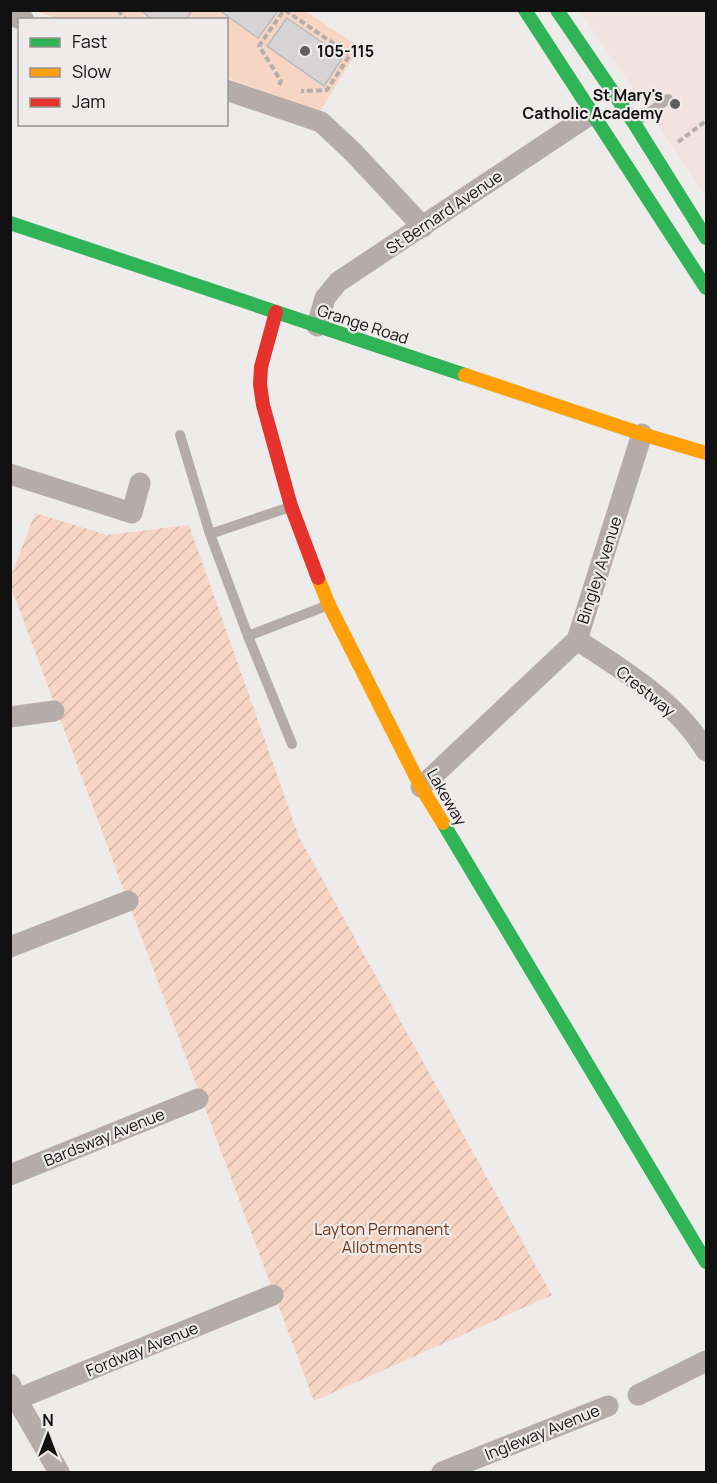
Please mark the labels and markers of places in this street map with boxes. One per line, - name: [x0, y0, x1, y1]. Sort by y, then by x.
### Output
- place label: 105-115: [317, 40, 374, 62]
- marker: 105-115: [298, 44, 312, 58]
- place label: St Mary's Catholic Academy: [522, 84, 663, 124]
- marker: St Mary's Catholic Academy: [668, 97, 682, 111]

